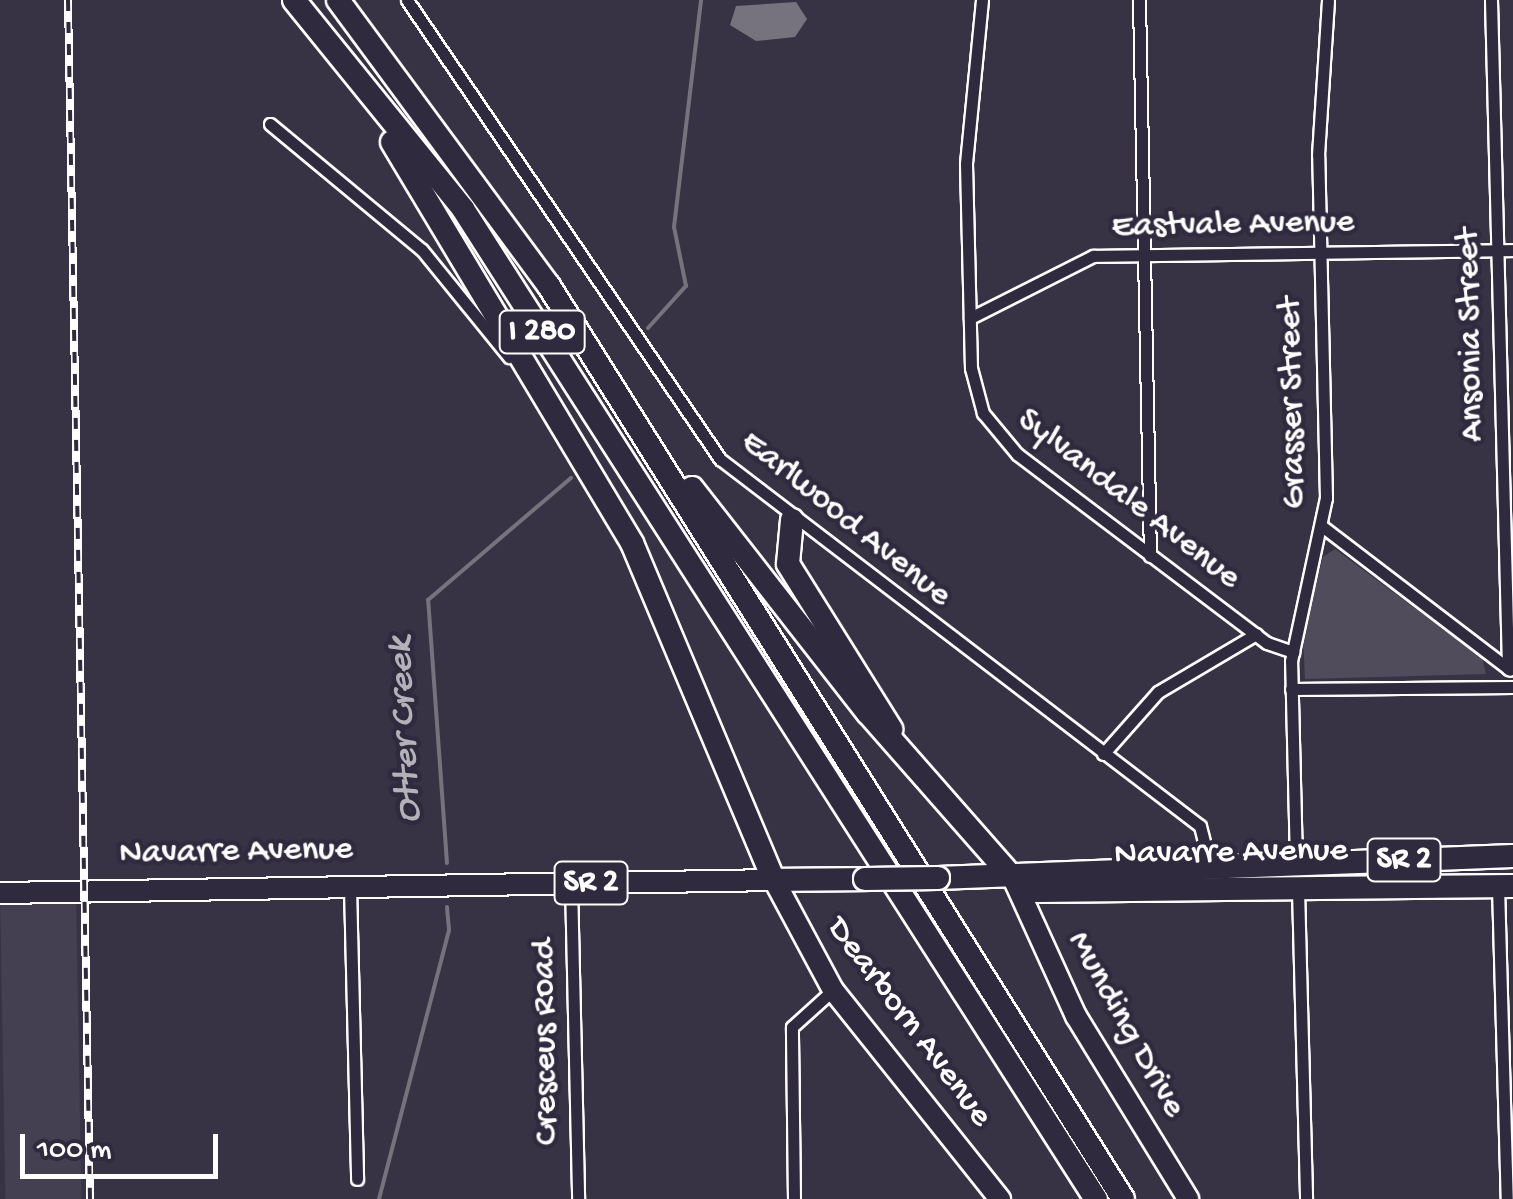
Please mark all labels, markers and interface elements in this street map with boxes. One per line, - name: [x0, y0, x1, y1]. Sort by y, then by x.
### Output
- street label: Eastvale Avenue: [1111, 203, 1355, 249]
- street label: Ansonia Street: [1449, 228, 1495, 442]
- street label: Grasser Street: [1271, 297, 1317, 509]
- road number: I 280: [497, 305, 587, 359]
- street label: Sylvandale Avenue: [1008, 400, 1248, 600]
- street label: Earlwood Avenue: [731, 422, 959, 618]
- water label: Otter Creek: [379, 636, 435, 824]
- street label: Navarre Avenue: [119, 830, 353, 876]
- street label: Navarre Avenue: [1114, 831, 1348, 877]
- road number: SR 2: [1366, 833, 1442, 887]
- road number: SR 2: [554, 856, 628, 910]
- street label: Dearborn Avenue: [815, 910, 1001, 1136]
- street label: Munding Drive: [1057, 924, 1193, 1126]
- street label: Cresceus Road: [524, 938, 570, 1146]
- scale bar: [25, 1114, 222, 1176]
- text: 100 m: [37, 1134, 112, 1169]

